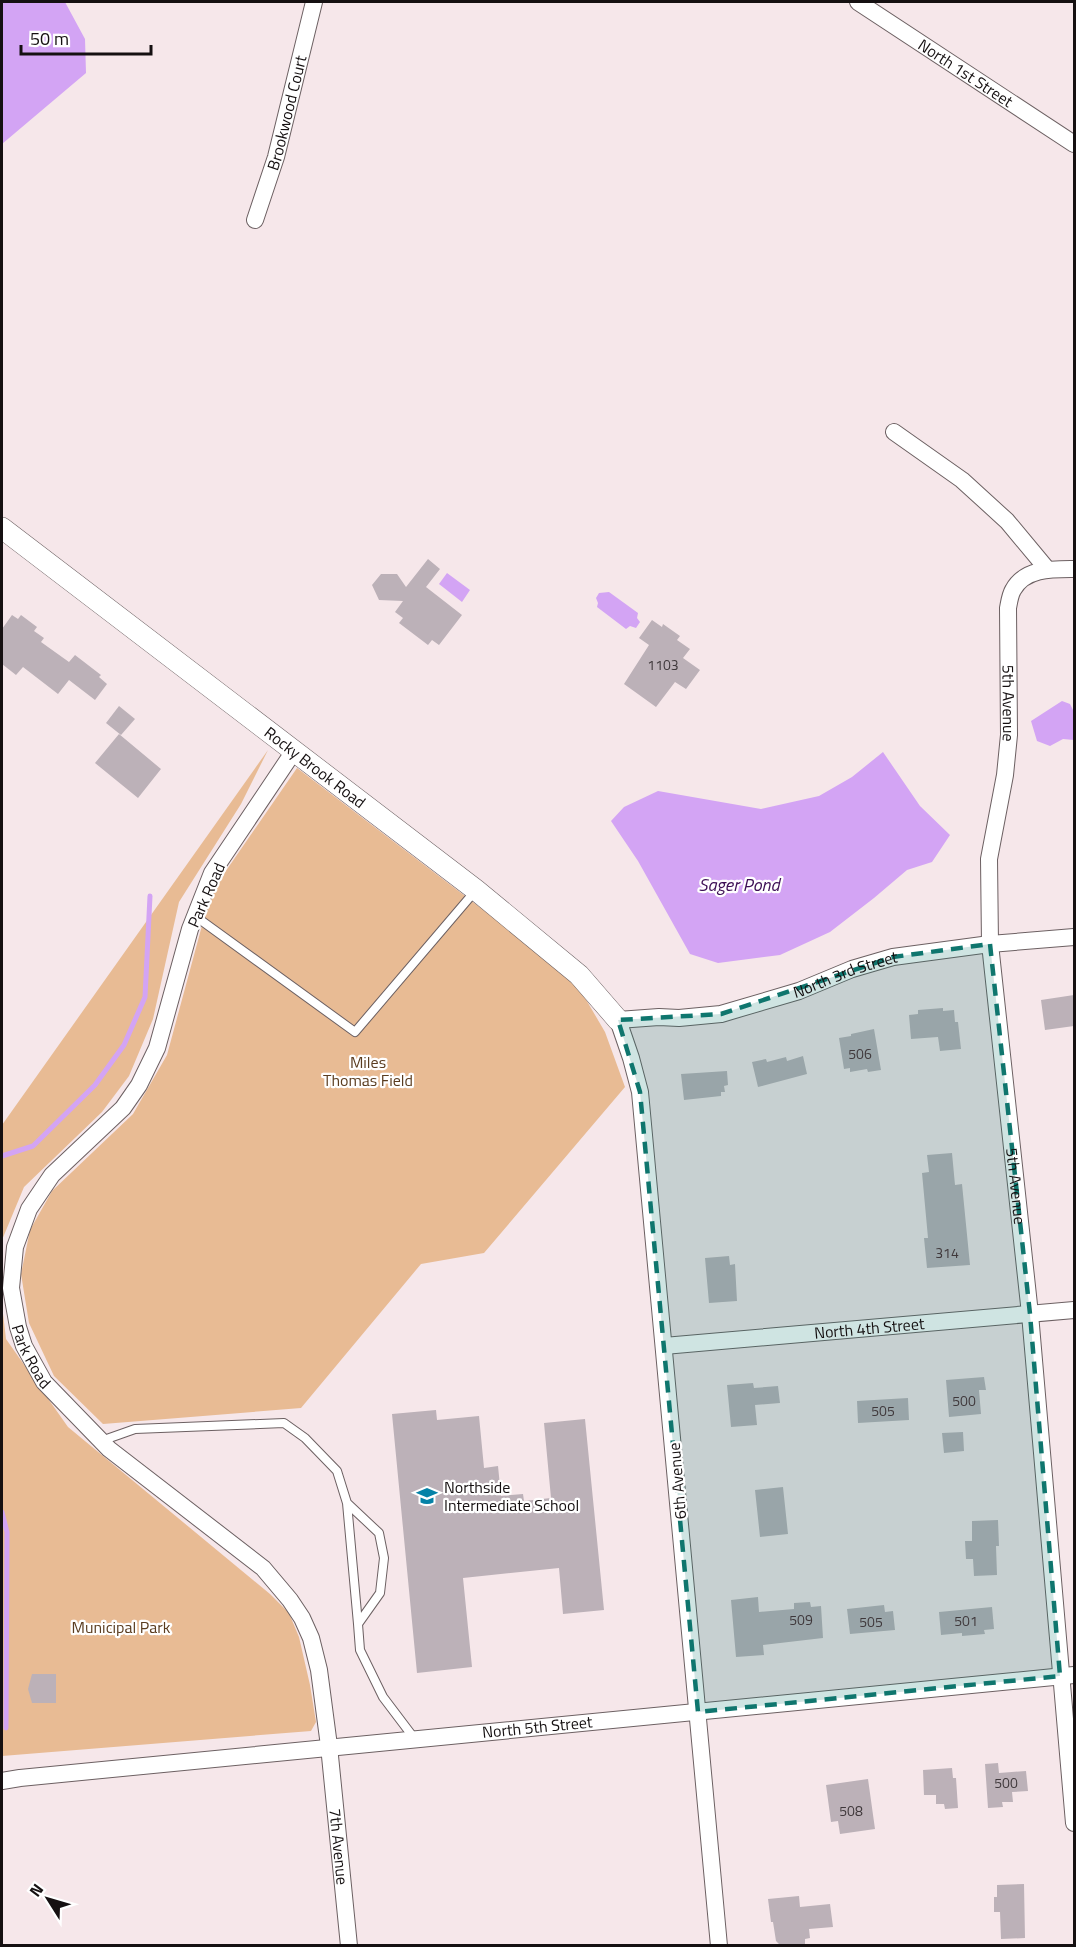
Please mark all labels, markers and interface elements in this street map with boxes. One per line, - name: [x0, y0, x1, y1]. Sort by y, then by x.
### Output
- scale bar: [21, 18, 152, 56]
- text: 50 m: [30, 25, 69, 52]
- street label: North 1st Street: [913, 33, 1018, 113]
- street label: Brookwood Court: [260, 52, 313, 173]
- house number: 1103: [647, 654, 679, 675]
- street label: 5th Avenue: [996, 665, 1021, 743]
- street label: Rocky Brook Road: [259, 721, 371, 814]
- street label: Park Road: [181, 859, 231, 931]
- water label: Sager Pond: [698, 871, 782, 898]
- street label: North 3rd Street: [790, 944, 899, 1004]
- house number: 506: [848, 1043, 872, 1064]
- park label: Miles Thomas Field: [323, 1050, 413, 1092]
- street label: 5th Avenue: [1000, 1147, 1032, 1226]
- house number: 314: [935, 1242, 959, 1263]
- street label: North 4th Street: [813, 1311, 926, 1345]
- street label: Park Road: [6, 1321, 56, 1394]
- house number: 500: [952, 1390, 976, 1411]
- house number: 505: [871, 1400, 895, 1421]
- street label: 6th Avenue: [662, 1442, 692, 1520]
- place label: Northside Intermediate School: [444, 1475, 579, 1517]
- school or university icon: Northside Intermediate School: [415, 1484, 439, 1508]
- house number: 509: [789, 1609, 813, 1630]
- house number: 501: [954, 1610, 978, 1631]
- house number: 505: [859, 1611, 883, 1632]
- park label: Municipal Park: [72, 1615, 171, 1639]
- street label: North 5th Street: [481, 1709, 594, 1744]
- house number: 500: [994, 1772, 1018, 1793]
- house number: 508: [839, 1800, 863, 1821]
- street label: 7th Avenue: [323, 1807, 355, 1886]
- north arrow: [18, 1869, 78, 1929]
- text: N: [23, 1878, 49, 1902]

